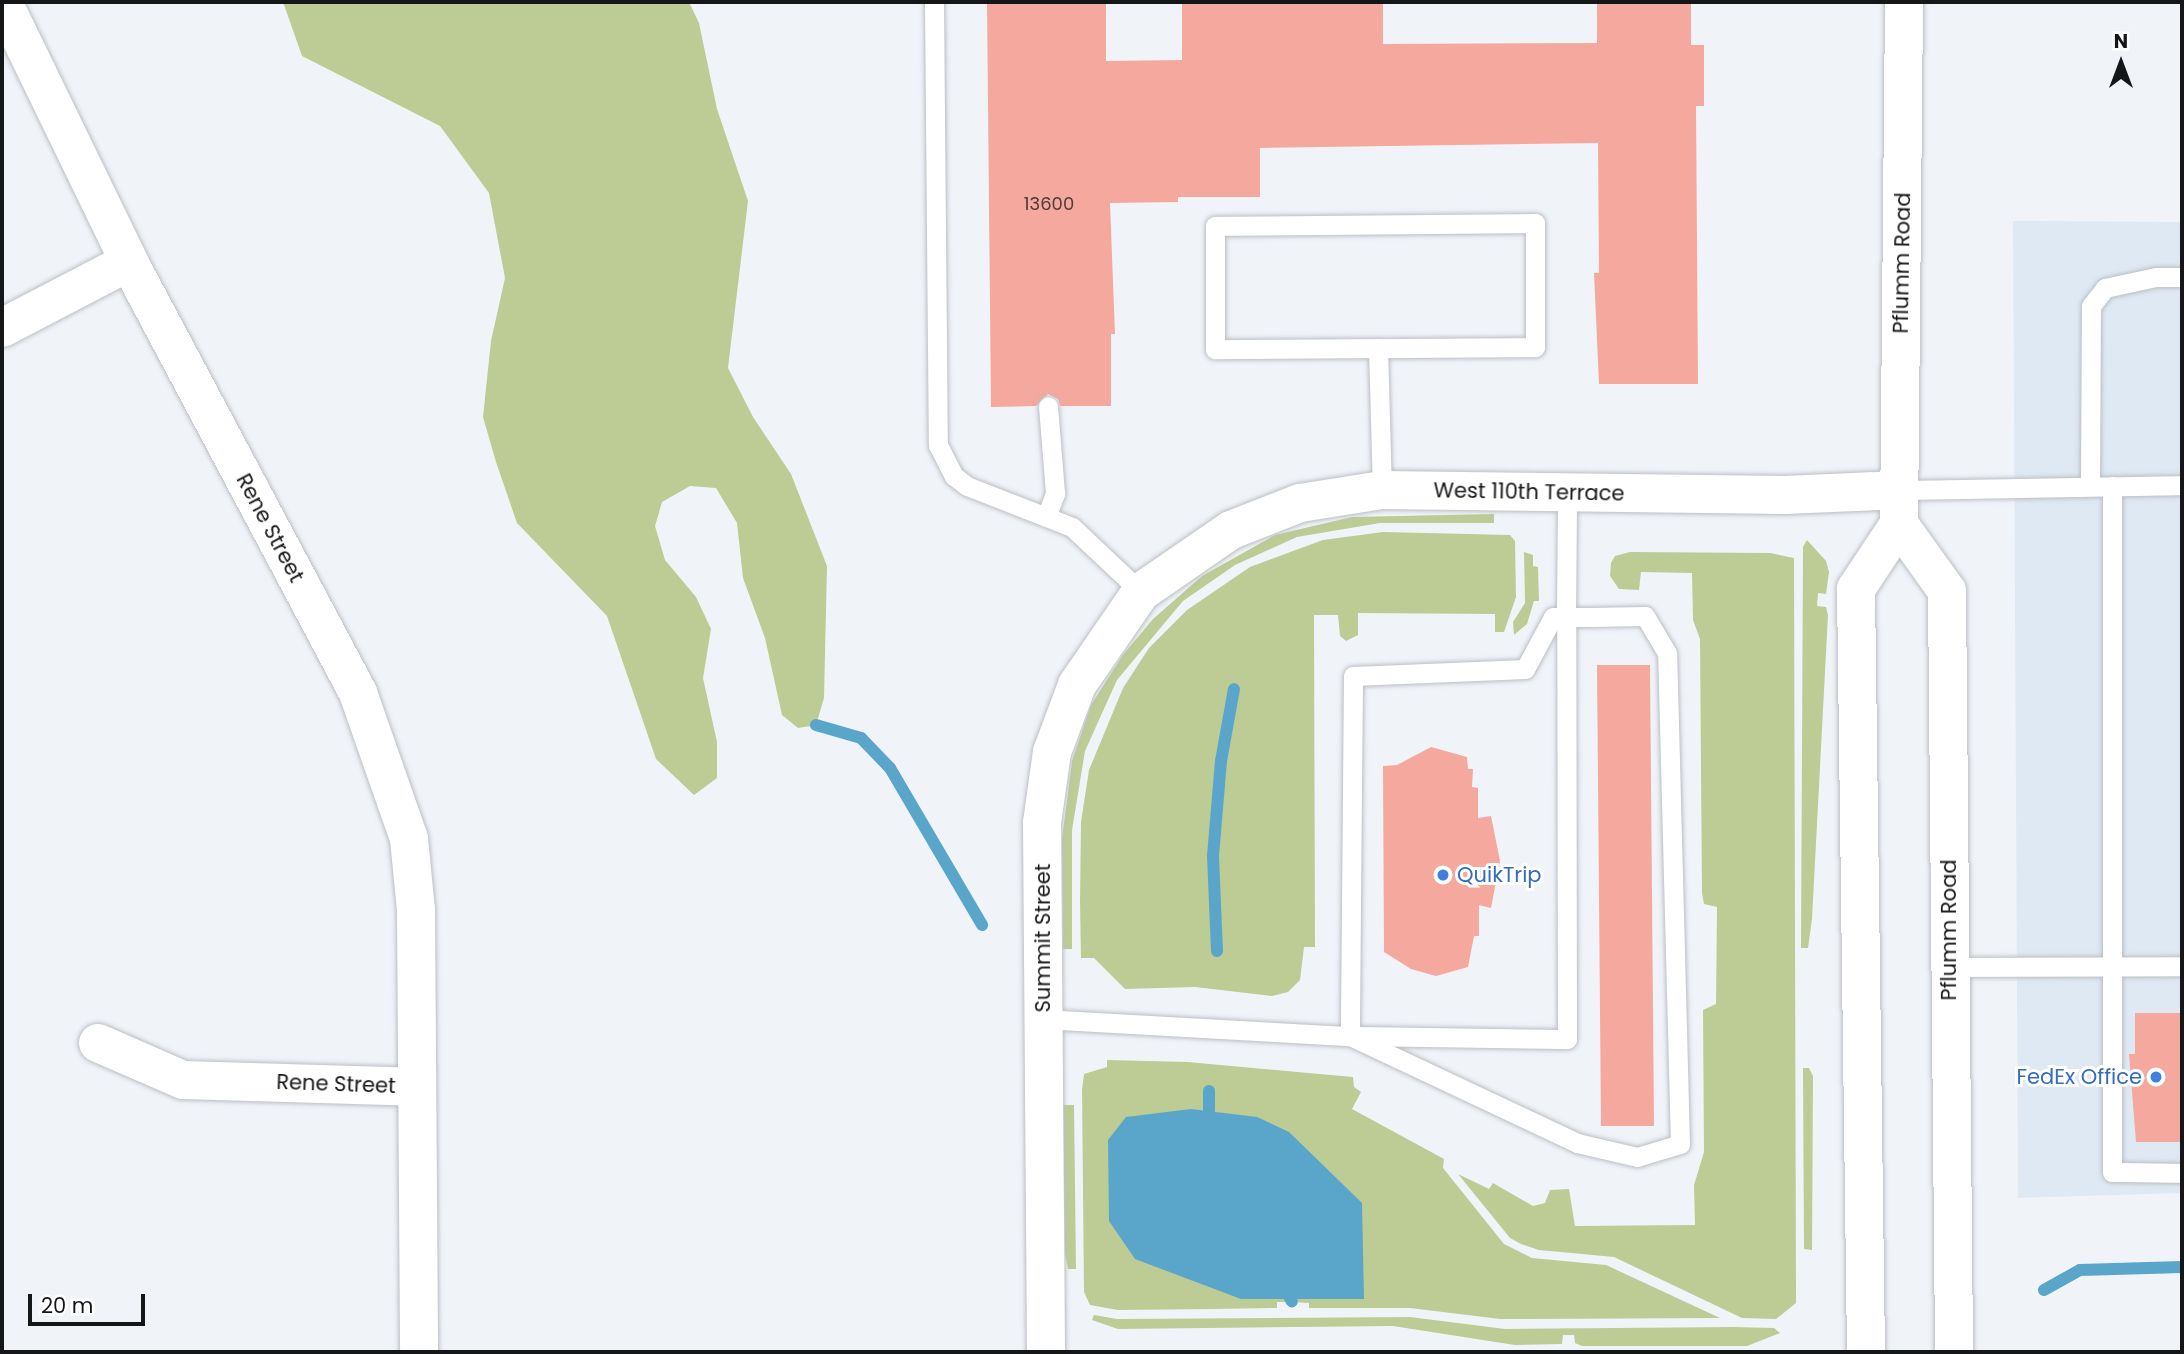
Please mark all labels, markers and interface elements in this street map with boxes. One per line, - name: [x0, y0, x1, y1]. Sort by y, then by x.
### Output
- north arrow: [2086, 28, 2156, 98]
- text: N: [2114, 28, 2128, 55]
- street label: Pflumm Road: [1888, 192, 1916, 334]
- house number: 13600: [1024, 193, 1074, 215]
- street label: Rene Street: [231, 469, 309, 587]
- street label: West 110th Terrace: [1433, 478, 1625, 506]
- street label: Pflumm Road: [1936, 859, 1962, 1001]
- place label: QuikTrip: [1457, 862, 1542, 888]
- street label: Summit Street: [1030, 864, 1056, 1012]
- marker: QuikTrip: [1435, 867, 1451, 883]
- place label: FedEx Office: [2017, 1064, 2142, 1090]
- street label: Rene Street: [276, 1069, 396, 1099]
- marker: FedEx Office: [2148, 1069, 2164, 1085]
- scale bar: [32, 1280, 149, 1324]
- text: 20 m: [41, 1291, 94, 1320]

